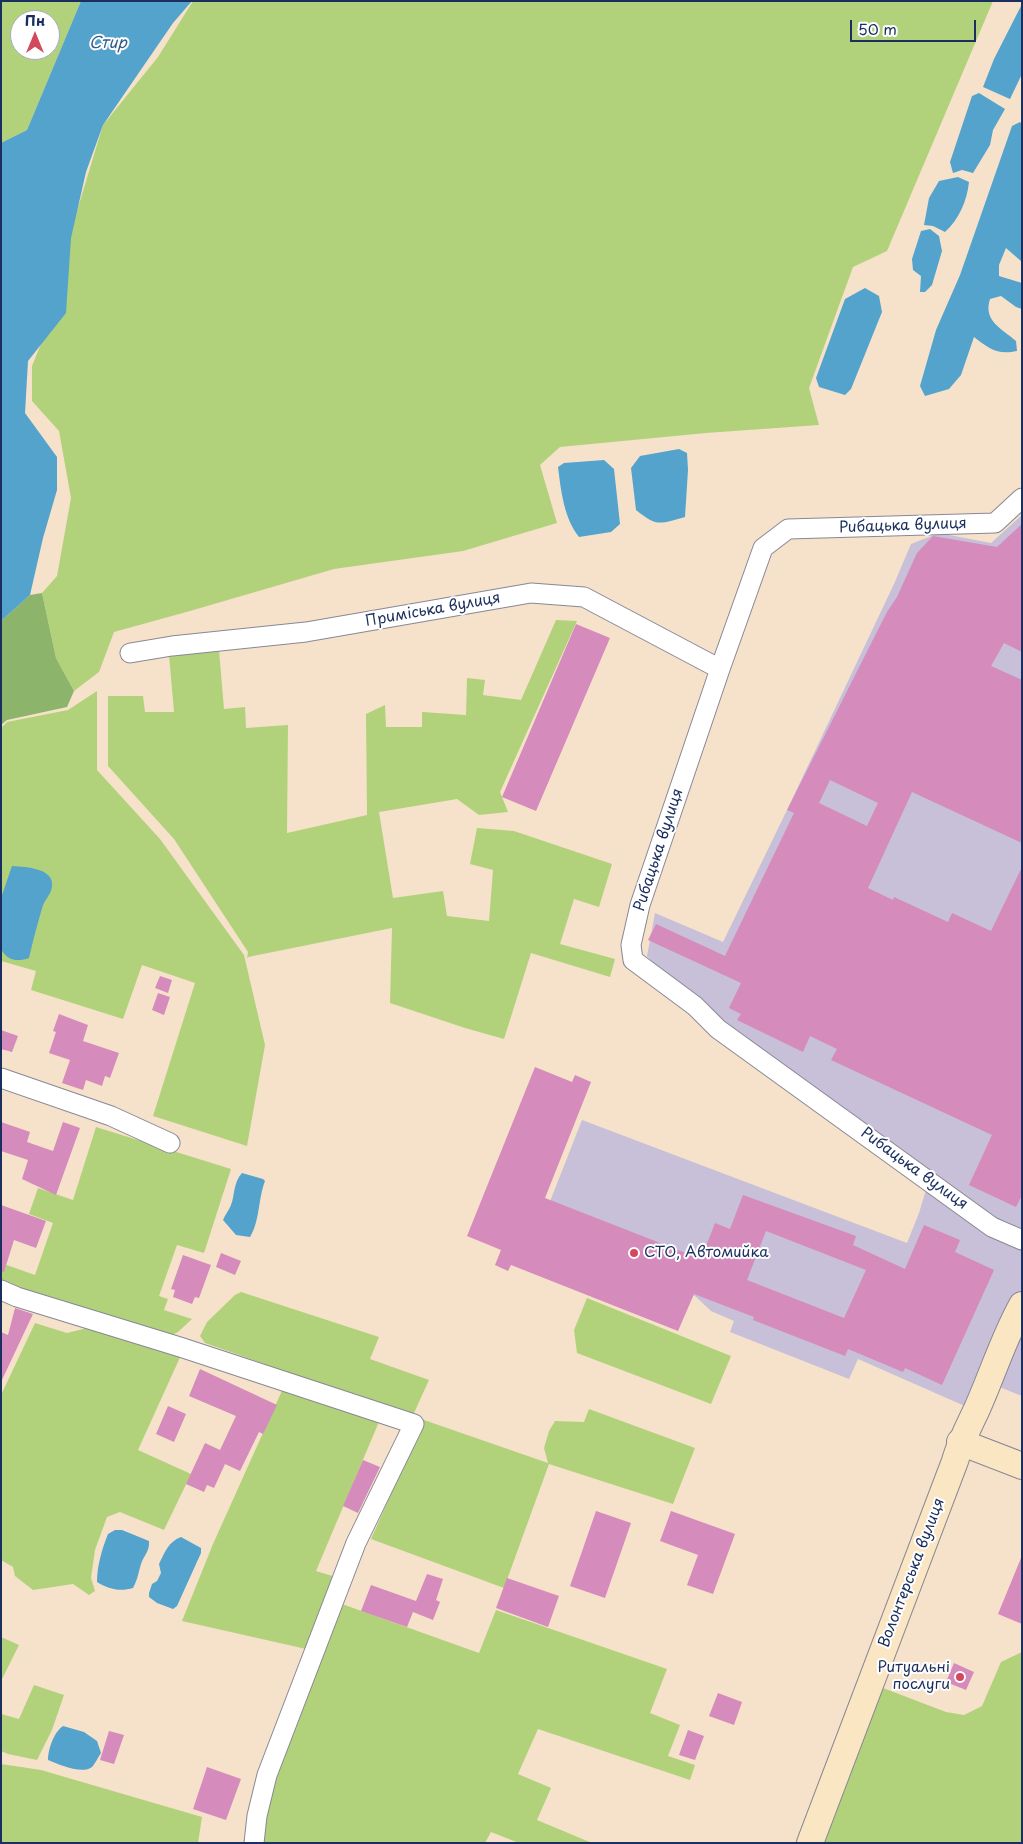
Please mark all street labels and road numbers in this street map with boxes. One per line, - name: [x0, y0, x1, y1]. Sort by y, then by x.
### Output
- street label: Рибацька вулиця: [839, 515, 967, 537]
- street label: Приміська вулиця: [364, 589, 502, 631]
- street label: Рибацька вулиця: [631, 786, 687, 914]
- street label: Рибацька вулиця: [857, 1124, 971, 1214]
- street label: Волонтерська вулиця: [875, 1496, 949, 1650]

